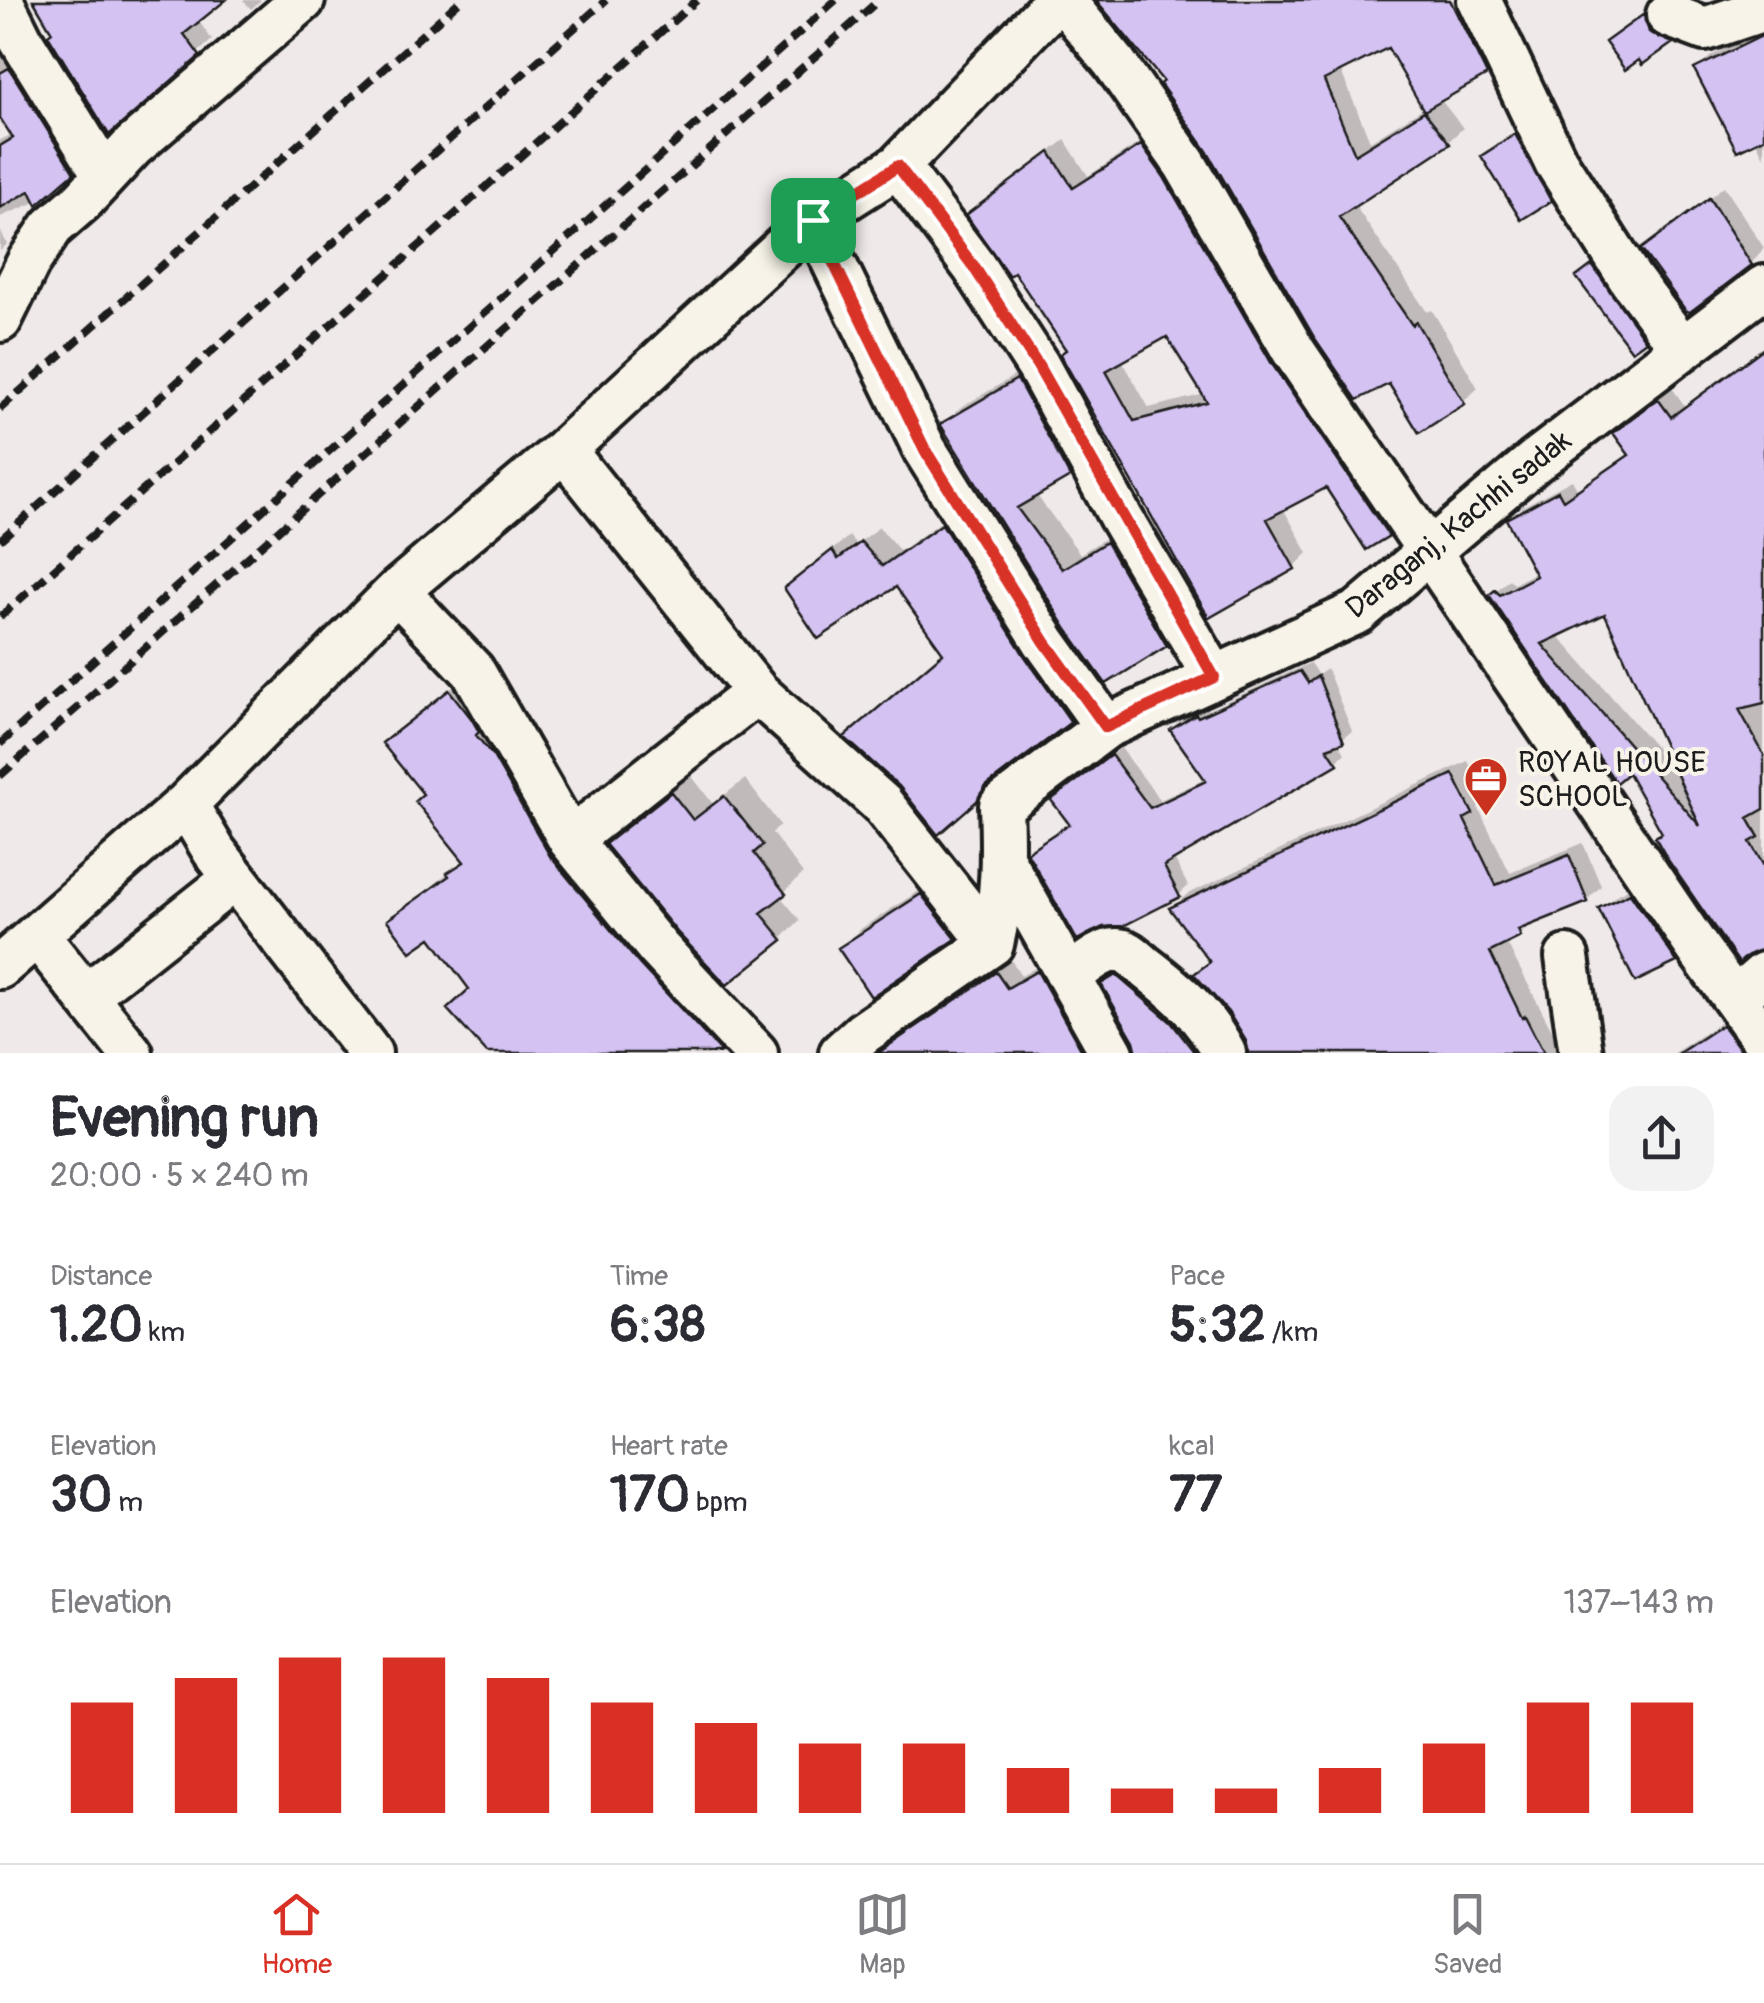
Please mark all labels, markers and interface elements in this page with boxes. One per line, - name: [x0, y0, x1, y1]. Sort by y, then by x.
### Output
- pin: [771, 178, 856, 263]
- icon: arrive: [786, 193, 841, 248]
- street label: Daraganj, Kachhi sadak: [1338, 422, 1579, 627]
- place label: ROYAL HOUSE SCHOOL: [1518, 744, 1706, 815]
- office icon: ROYAL HOUSE SCHOOL: [1463, 756, 1509, 817]
- text: Evening run: [50, 1084, 319, 1153]
- button: share: [1609, 1086, 1714, 1191]
- text: 20:00 · 5 × 240 m: [50, 1156, 309, 1196]
- text: Distance: [50, 1259, 152, 1294]
- text: Time: [610, 1259, 668, 1294]
- text: Pace: [1169, 1259, 1225, 1294]
- text: 1.20: [50, 1294, 143, 1357]
- text: 6:38: [610, 1294, 705, 1357]
- text: 5:32: [1169, 1294, 1266, 1357]
- text: km: [143, 1315, 185, 1350]
- text: /km: [1266, 1315, 1318, 1350]
- text: Elevation: [50, 1429, 157, 1464]
- text: Heart rate: [610, 1429, 728, 1464]
- text: kcal: [1169, 1429, 1215, 1464]
- text: 30: [50, 1464, 112, 1527]
- text: 170: [610, 1464, 690, 1527]
- text: 77: [1169, 1464, 1222, 1527]
- text: m: [112, 1485, 143, 1520]
- text: bpm: [690, 1485, 748, 1520]
- text: Elevation: [50, 1583, 172, 1623]
- text: 137–143 m: [1564, 1583, 1714, 1623]
- tab: Home: [261, 1887, 332, 1982]
- tab: Map: [855, 1887, 910, 1982]
- tab: Saved: [1433, 1887, 1502, 1982]

